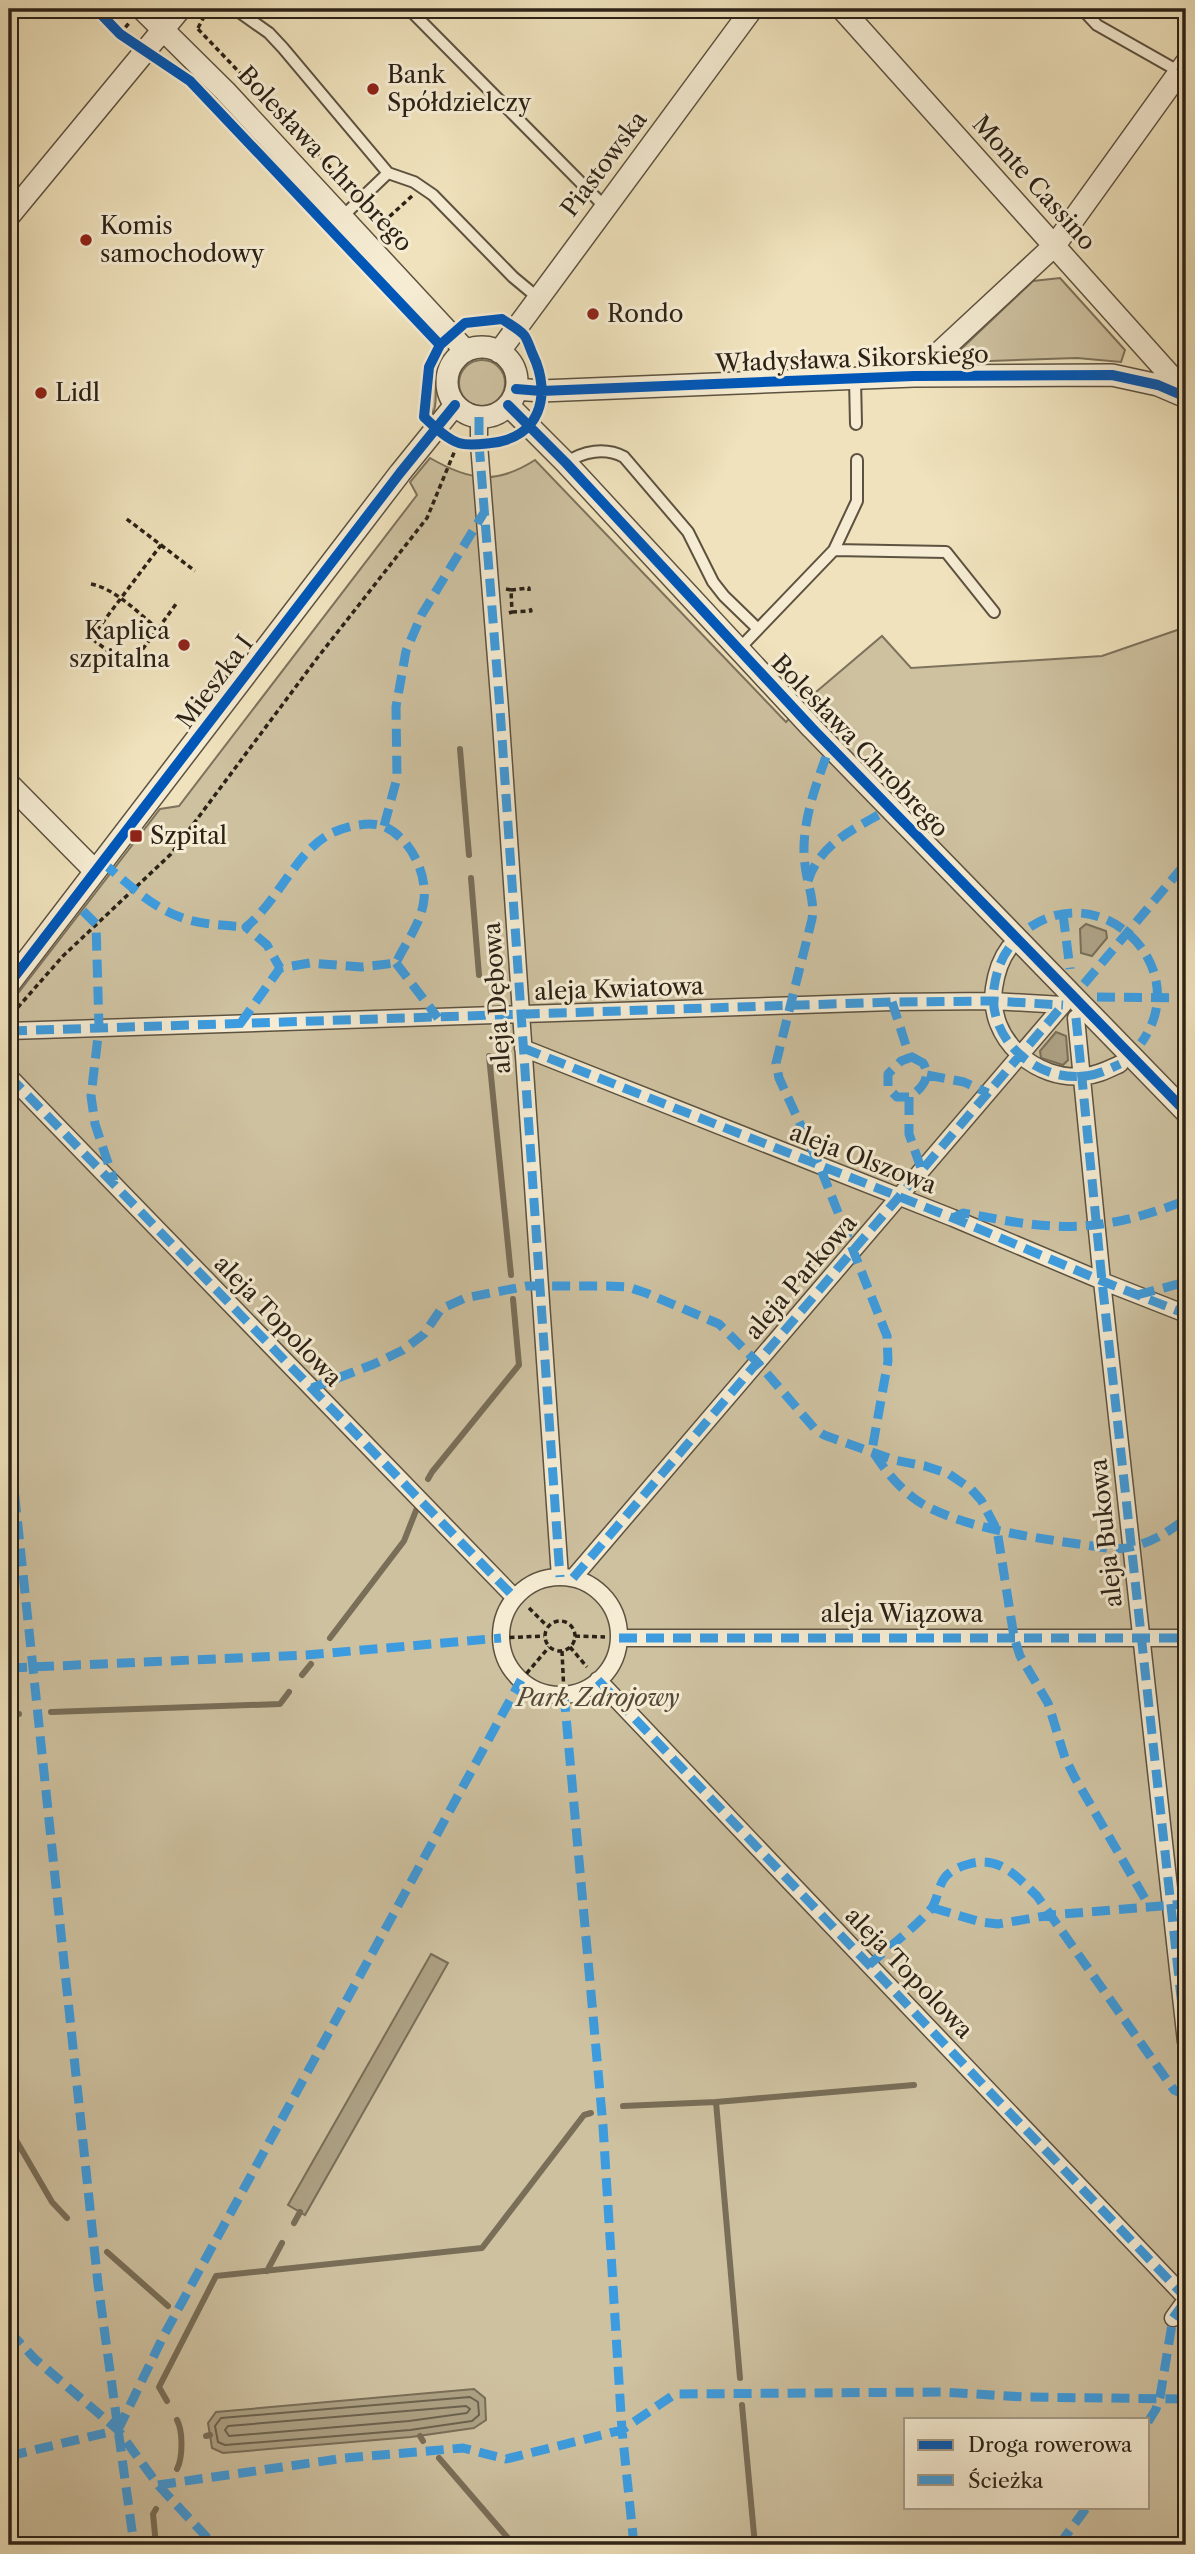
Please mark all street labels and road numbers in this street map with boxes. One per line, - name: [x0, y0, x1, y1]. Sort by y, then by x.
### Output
- street label: Bolesława Chrobrego: [232, 60, 419, 257]
- street label: Piastowska: [555, 105, 653, 222]
- street label: Monte Cassino: [966, 109, 1102, 256]
- street label: Władysława Sikorskiego: [714, 339, 989, 378]
- street label: Mieszka I: [170, 629, 259, 734]
- street label: Bolesława Chrobrego: [766, 648, 955, 843]
- street label: aleja Dębowa: [477, 921, 516, 1075]
- street label: aleja Kwiatowa: [534, 971, 705, 1006]
- street label: aleja Olszowa: [786, 1117, 941, 1200]
- street label: aleja Parkowa: [739, 1208, 863, 1345]
- street label: aleja Topolowa: [209, 1249, 348, 1392]
- street label: aleja Bukowa: [1083, 1457, 1128, 1609]
- street label: aleja Wiązowa: [821, 1599, 984, 1628]
- street label: aleja Topolowa: [840, 1901, 979, 2044]

